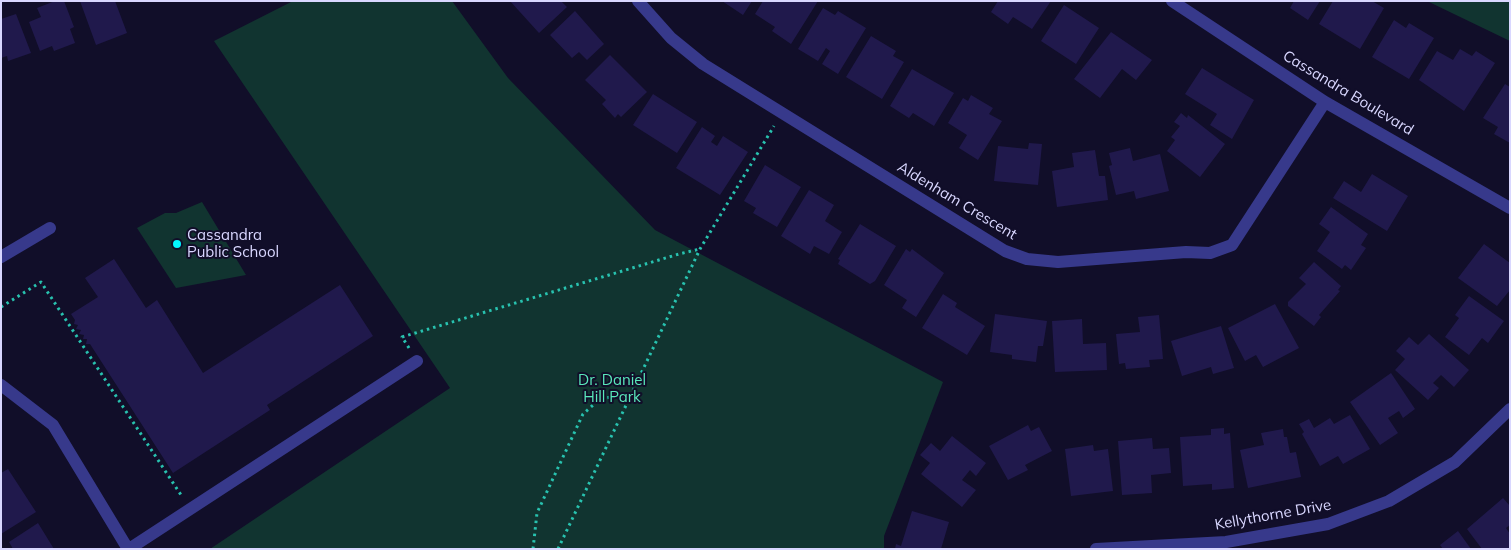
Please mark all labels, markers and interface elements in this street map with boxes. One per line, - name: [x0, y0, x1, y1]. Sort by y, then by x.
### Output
- street label: Cassandra Boulevard: [1279, 47, 1417, 139]
- street label: Aldenham Crescent: [894, 158, 1020, 244]
- place label: Cassandra Public School: [187, 226, 279, 261]
- marker: Cassandra Public School: [171, 238, 183, 250]
- park label: Dr. Daniel Hill Park: [578, 371, 646, 406]
- street label: Kellythorne Drive: [1213, 496, 1333, 534]

